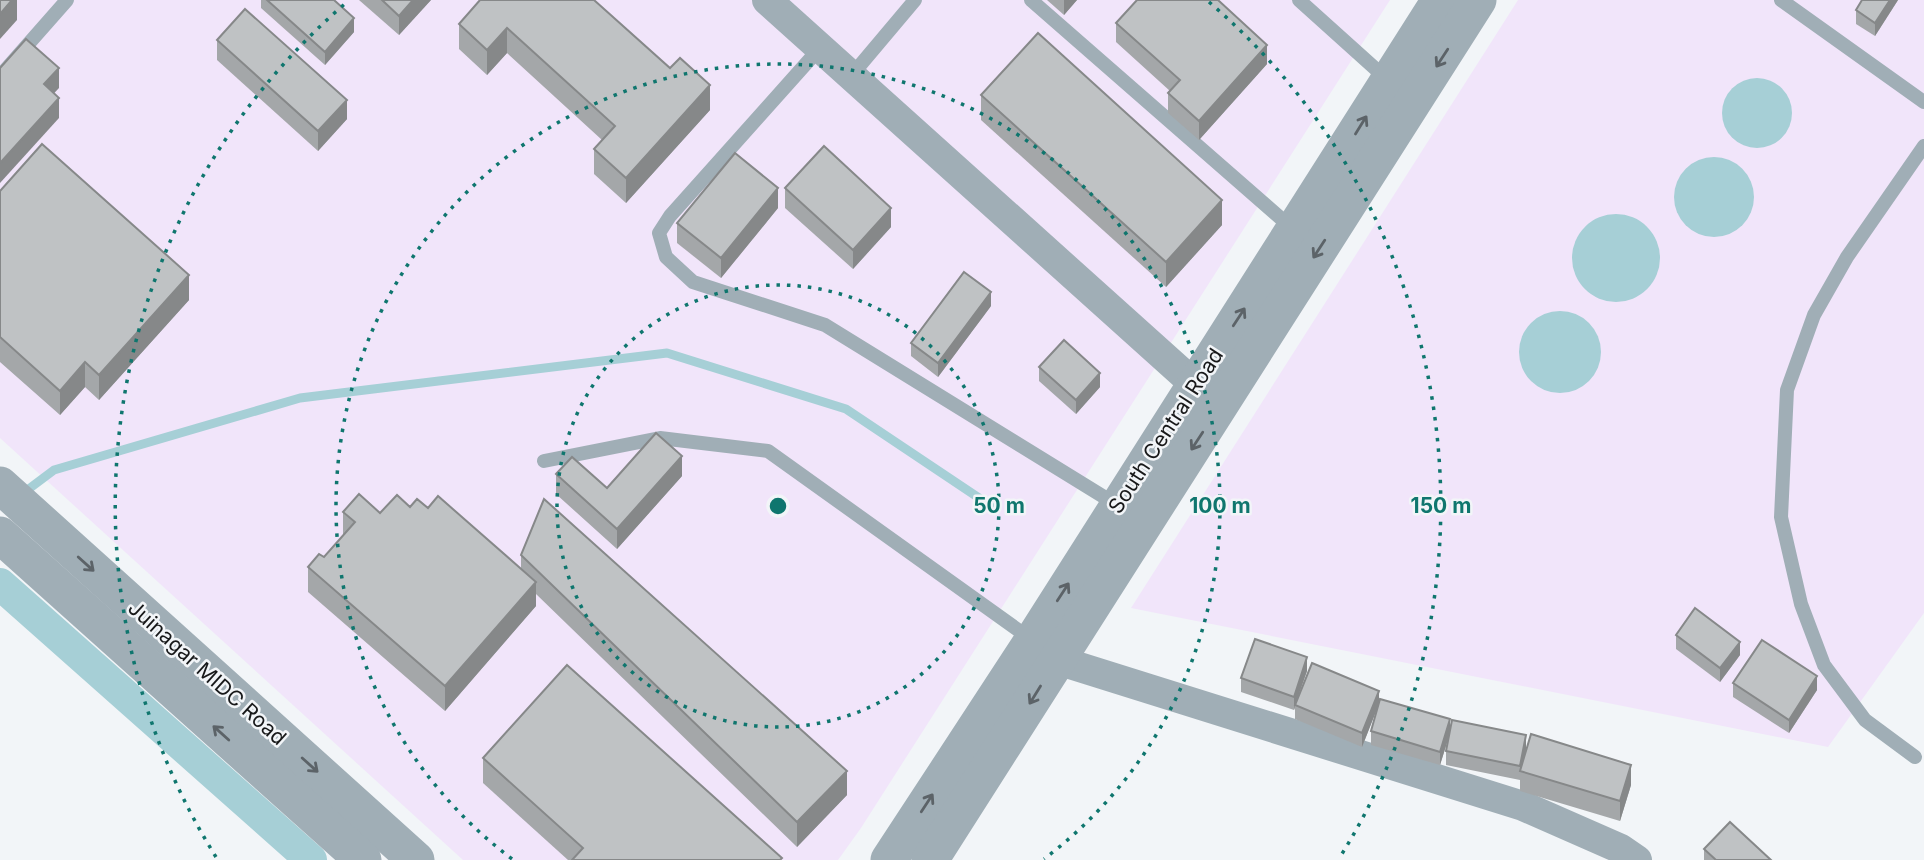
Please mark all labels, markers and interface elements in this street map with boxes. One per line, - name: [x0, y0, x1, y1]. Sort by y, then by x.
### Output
- one-way arrow: [1434, 47, 1448, 67]
- one-way arrow: [1354, 116, 1368, 136]
- one-way arrow: [1312, 239, 1326, 259]
- one-way arrow: [1232, 308, 1246, 328]
- street label: South Central Road: [1103, 343, 1228, 518]
- one-way arrow: [1190, 431, 1205, 450]
- text: 50 m: [973, 493, 1025, 518]
- text: 100 m: [1189, 493, 1251, 518]
- text: 150 m: [1411, 493, 1471, 518]
- centre of rings: [766, 494, 790, 518]
- one-way arrow: [77, 556, 95, 572]
- one-way arrow: [1057, 582, 1071, 602]
- street label: Juinagar MIDC Road: [123, 595, 291, 750]
- one-way arrow: [1028, 685, 1043, 704]
- one-way arrow: [212, 725, 230, 741]
- one-way arrow: [301, 757, 319, 773]
- one-way arrow: [920, 794, 934, 814]

